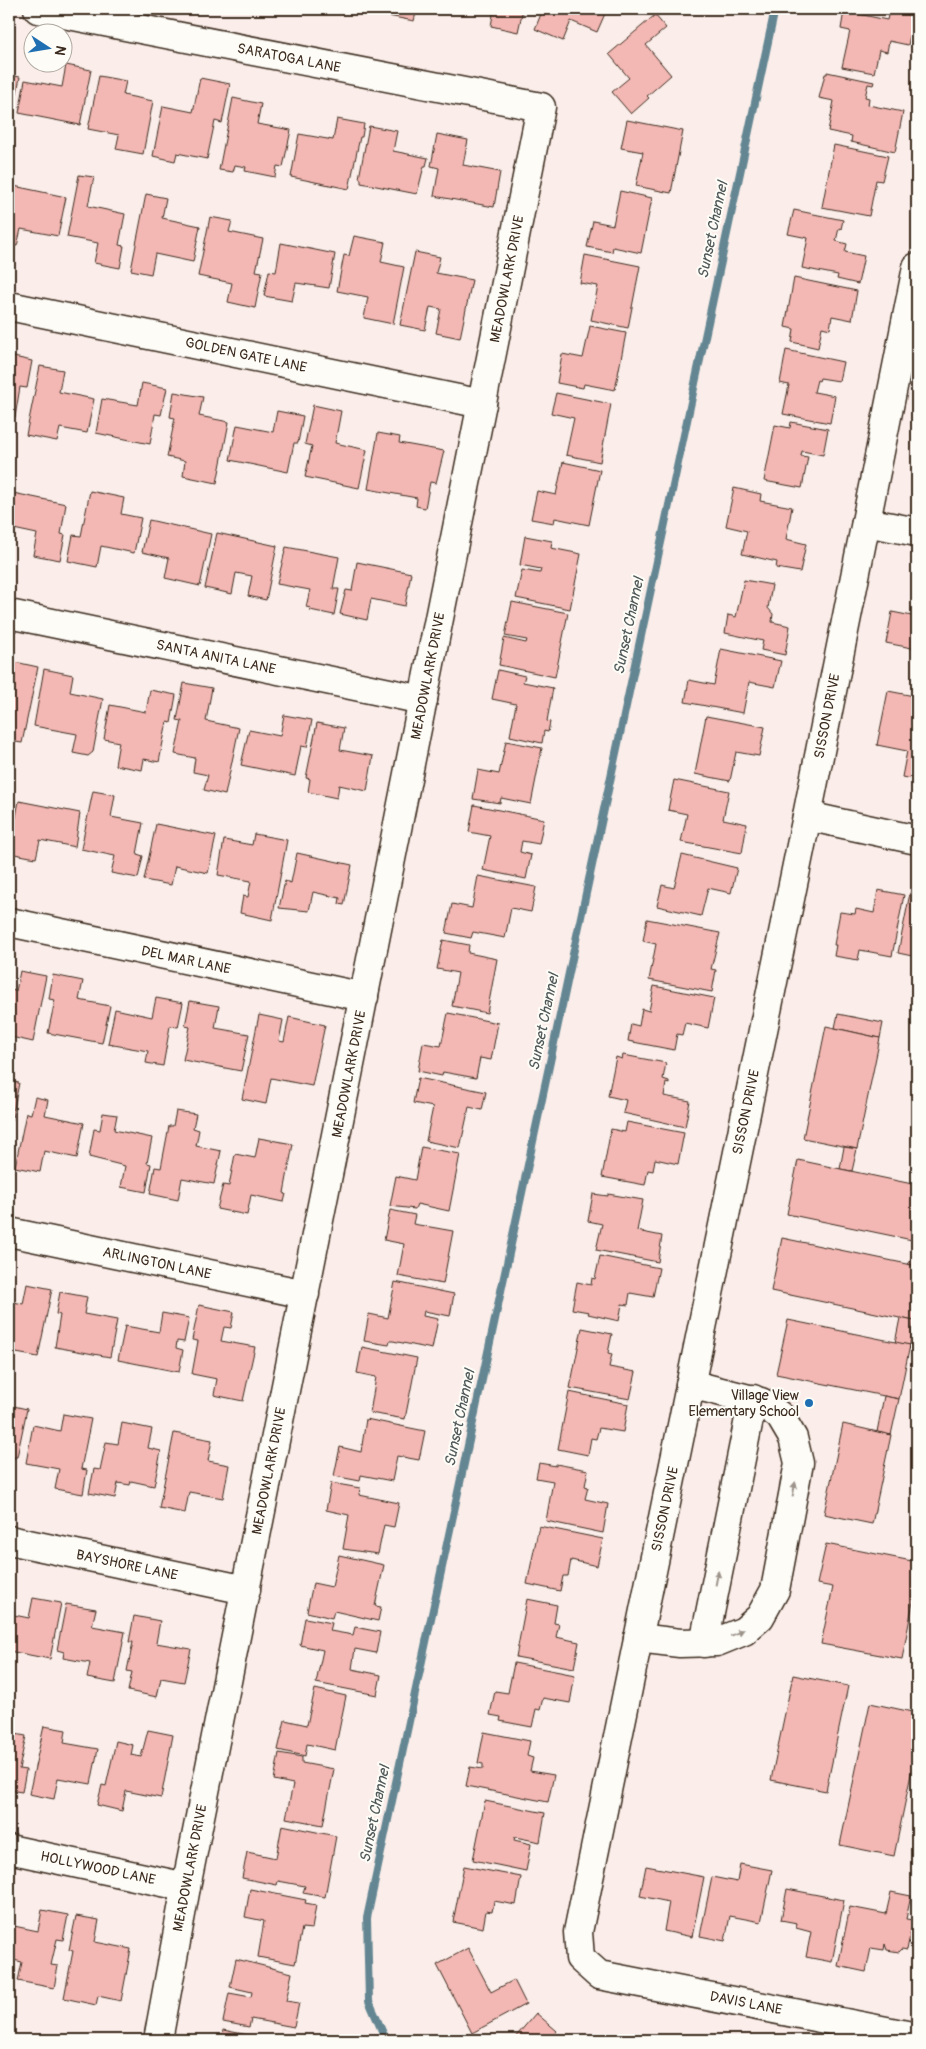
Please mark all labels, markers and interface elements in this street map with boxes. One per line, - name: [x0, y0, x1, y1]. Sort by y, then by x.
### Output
- north arrow: [22, 22, 72, 72]
- street label: SARATOGA LANE: [236, 40, 342, 76]
- text: N: [51, 44, 70, 57]
- water label: Sunset Channel: [693, 178, 733, 280]
- street label: MEADOWLARK DRIVE: [486, 214, 528, 344]
- street label: GOLDEN GATE LANE: [184, 334, 308, 376]
- water label: Sunset Channel: [609, 574, 649, 676]
- street label: MEADOWLARK DRIVE: [407, 611, 449, 741]
- street label: SANTA ANITA LANE: [155, 636, 277, 678]
- street label: SISSON DRIVE: [810, 672, 844, 760]
- street label: DEL MAR LANE: [140, 942, 232, 978]
- water label: Sunset Channel: [524, 970, 564, 1072]
- street label: MEADOWLARK DRIVE: [328, 1009, 370, 1139]
- street label: SISSON DRIVE: [729, 1068, 763, 1156]
- street label: ARLINGTON LANE: [101, 1243, 213, 1283]
- water label: Sunset Channel: [440, 1366, 480, 1468]
- place label: Village View Elementary School: [688, 1387, 800, 1420]
- marker: Village View Elementary School: [803, 1397, 815, 1409]
- street label: MEADOWLARK DRIVE: [248, 1406, 290, 1536]
- street label: SISSON DRIVE: [648, 1465, 682, 1553]
- one-way arrow: [791, 1480, 799, 1496]
- street label: BAYSHORE LANE: [75, 1546, 179, 1584]
- one-way arrow: [714, 1569, 722, 1585]
- one-way arrow: [730, 1629, 744, 1637]
- water label: Sunset Channel: [355, 1762, 395, 1864]
- street label: MEADOWLARK DRIVE: [169, 1803, 211, 1933]
- street label: HOLLYWOOD LANE: [39, 1848, 157, 1888]
- street label: DAVIS LANE: [708, 1988, 784, 2018]

